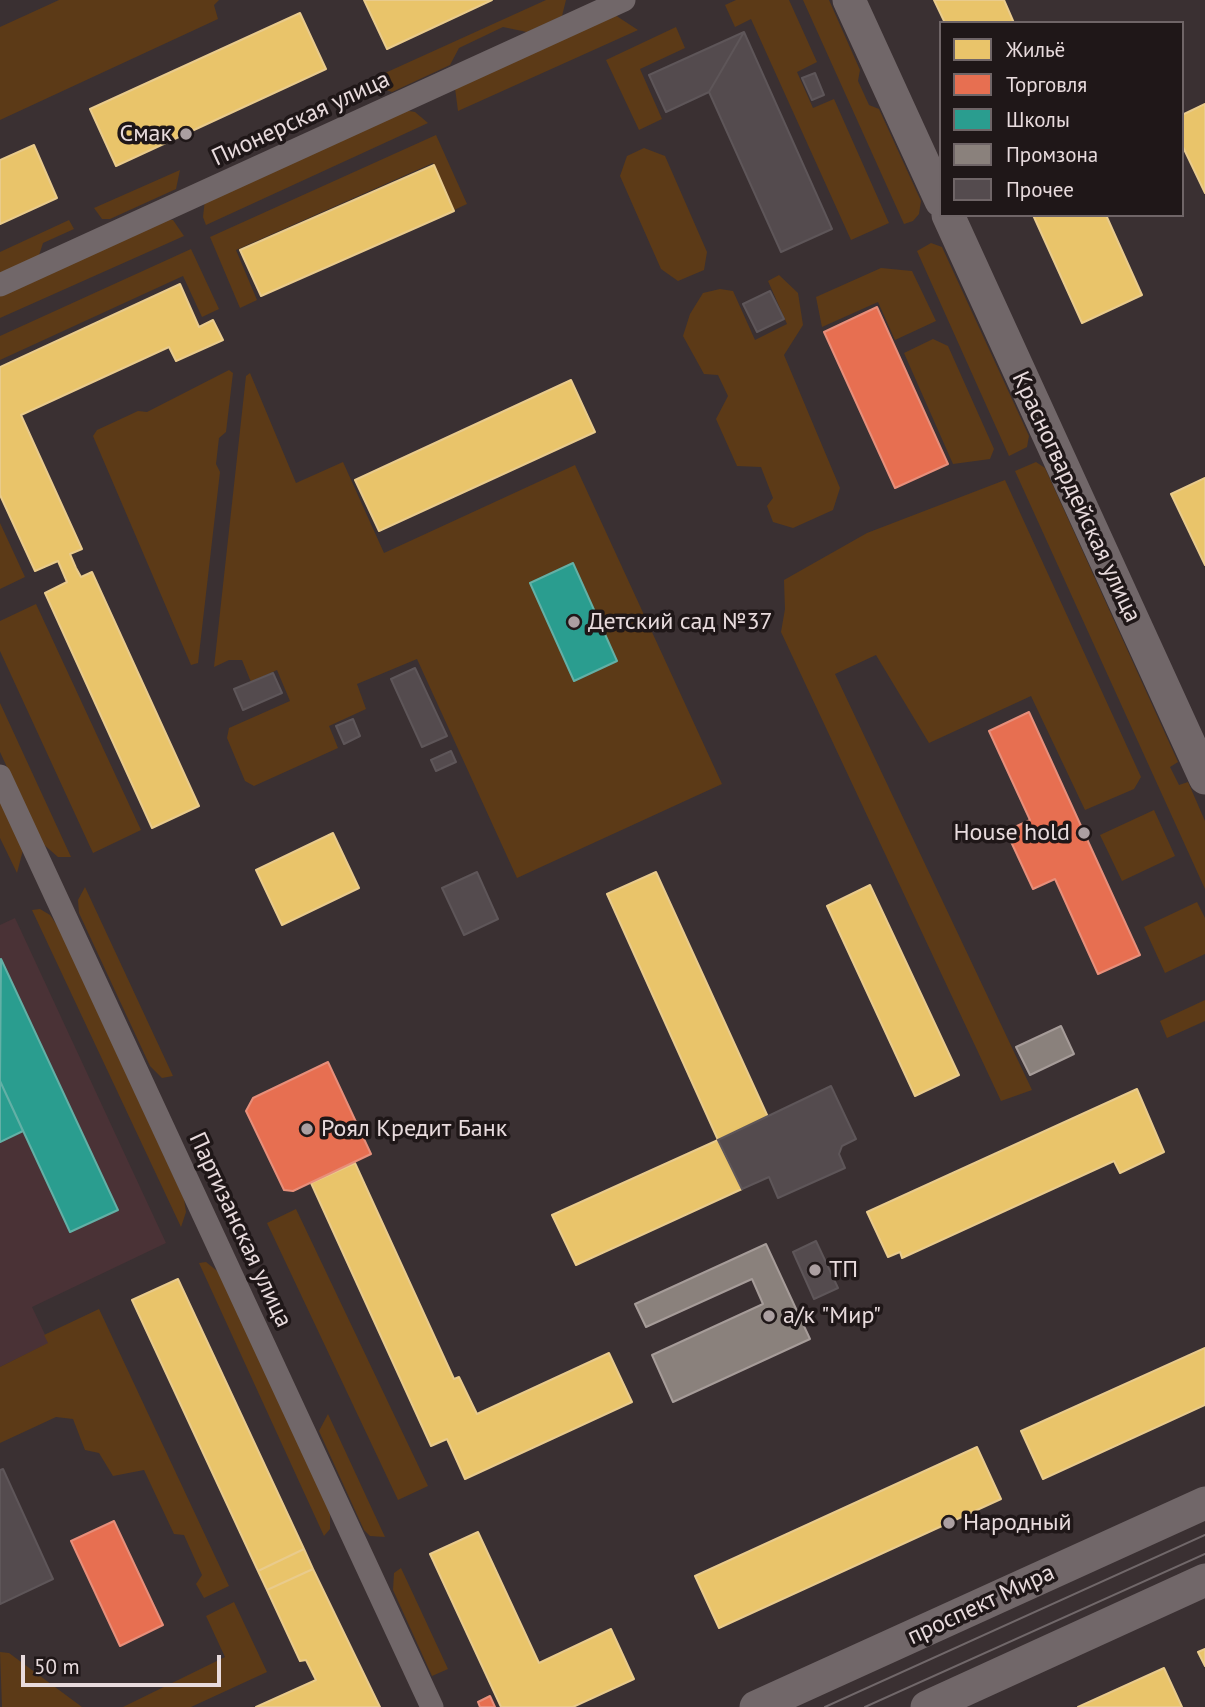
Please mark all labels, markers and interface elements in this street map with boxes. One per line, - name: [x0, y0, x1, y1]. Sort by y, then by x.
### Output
- legend: [939, 21, 1184, 217]
- text: Жильё: [1006, 36, 1065, 63]
- street label: Пионерская улица: [207, 65, 395, 173]
- text: Торговля: [1006, 71, 1087, 98]
- text: Школы: [1006, 106, 1070, 133]
- place label: Смак: [119, 120, 172, 148]
- marker: Смак: [178, 126, 194, 142]
- text: Промзона: [1006, 141, 1098, 168]
- text: Прочее: [1006, 176, 1074, 203]
- street label: Красногвардейская улица: [1005, 367, 1147, 627]
- place label: Детский сад №37: [588, 608, 773, 636]
- marker: Детский сад №37: [566, 614, 582, 630]
- place label: House hold: [953, 819, 1070, 847]
- marker: House hold: [1076, 825, 1092, 841]
- place label: Роял Кредит Банк: [321, 1115, 507, 1143]
- marker: Роял Кредит Банк: [299, 1121, 315, 1137]
- street label: Партизанская улица: [182, 1128, 298, 1332]
- place label: ТП: [829, 1256, 858, 1284]
- marker: ТП: [807, 1262, 823, 1278]
- place label: а/к "Мир": [783, 1302, 881, 1330]
- marker: а/к "Мир": [761, 1308, 777, 1324]
- place label: Народный: [963, 1509, 1072, 1537]
- marker: Народный: [941, 1515, 957, 1531]
- street label: проспект Мира: [903, 1558, 1059, 1652]
- scale bar: [24, 1640, 224, 1684]
- text: 50 m: [34, 1653, 80, 1680]

